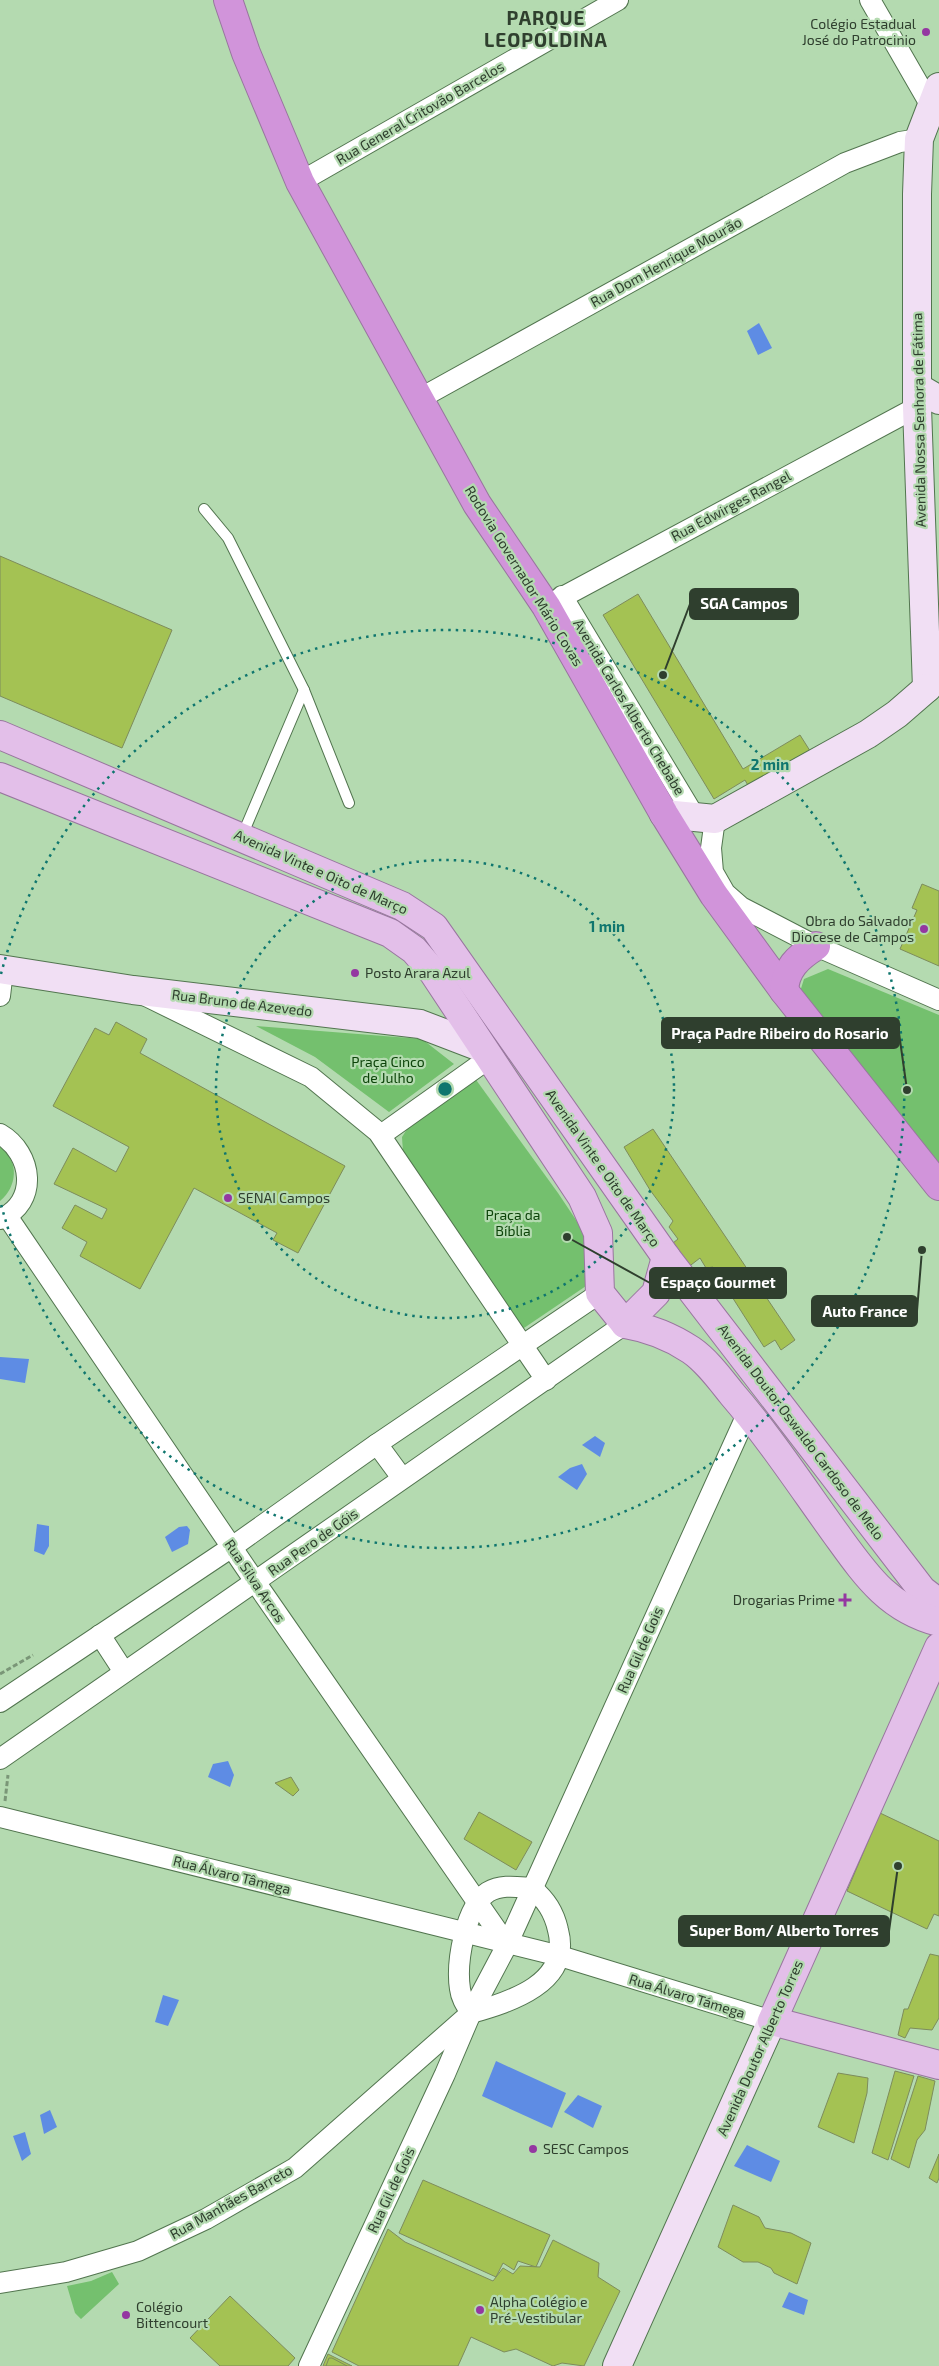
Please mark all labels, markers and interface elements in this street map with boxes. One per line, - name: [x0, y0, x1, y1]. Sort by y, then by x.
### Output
- district label: PARQUE LEOPOLDINA: [484, 6, 608, 51]
- place label: Colégio Estadual José do Patrocinio: [802, 15, 917, 48]
- marker: Colégio Estadual José do Patrocinio: [920, 26, 932, 38]
- street label: Rua General Critovão Barcelos: [333, 57, 507, 168]
- street label: Rua Dom Henrique Mourão: [587, 213, 744, 310]
- street label: Avenida Nossa Senhora de Fátima: [908, 312, 929, 528]
- street label: Rua Edwirges Rangel: [668, 466, 794, 544]
- street label: Rodovia Governador Mário Covas: [462, 482, 587, 669]
- callout: SGA Campos: [690, 589, 798, 619]
- text: SGA Campos: [700, 594, 788, 612]
- street label: Avenida Carlos Alberto Chebabe: [570, 616, 689, 798]
- text: 2 min: [751, 755, 789, 773]
- street label: Avenida Vinte e Oito de Março: [231, 826, 411, 918]
- place label: Obra do Salvador Diocese de Campos: [792, 912, 914, 945]
- text: 1 min: [589, 917, 625, 935]
- marker: Obra do Salvador Diocese de Campos: [918, 923, 930, 935]
- place label: Posto Arara Azul: [365, 964, 471, 981]
- marker: Posto Arara Azul: [349, 967, 361, 979]
- street label: Rua Bruno de Azevedo: [171, 985, 313, 1020]
- callout: Praça Padre Ribeiro do Rosario: [662, 1018, 899, 1048]
- text: Praça Padre Ribeiro do Rosario: [671, 1024, 889, 1044]
- park label: Praça Cinco de Julho: [351, 1053, 425, 1086]
- centre of rings: [436, 1080, 454, 1098]
- street label: Avenida Vinte e Oito de Março: [542, 1086, 664, 1250]
- place label: SENAI Campos: [238, 1189, 330, 1206]
- marker: SENAI Campos: [222, 1192, 234, 1204]
- park label: Praça da Bíblia: [486, 1206, 540, 1239]
- callout: Espaço Gourmet: [650, 1268, 786, 1298]
- text: Espaço Gourmet: [660, 1273, 776, 1293]
- callout: Auto France: [812, 1296, 917, 1326]
- text: Auto France: [823, 1302, 908, 1320]
- street label: Avenida Doutor Oswaldo Cardoso de Melo: [715, 1321, 888, 1543]
- street label: Rua Pero de Góis: [265, 1504, 361, 1579]
- street label: Rua Silva Arcos: [221, 1536, 289, 1625]
- place label: Drogarias Prime: [733, 1591, 835, 1608]
- marker: Drogarias Prime: [839, 1594, 851, 1606]
- street label: Rua Gil de Gois: [613, 1604, 666, 1696]
- street label: Rua Álvaro Tâmega: [172, 1852, 293, 1897]
- callout: Super Bom/ Alberto Torres: [679, 1916, 889, 1946]
- text: Super Bom/ Alberto Torres: [689, 1921, 879, 1939]
- street label: Avenida Doutor Alberto Torres: [713, 1957, 806, 2138]
- street label: Rua Álvaro Támega: [627, 1970, 747, 2021]
- place label: SESC Campos: [543, 2140, 629, 2157]
- marker: SESC Campos: [527, 2143, 539, 2155]
- street label: Rua Gil de Gois: [363, 2144, 418, 2235]
- street label: Rua Manhães Barreto: [167, 2161, 295, 2242]
- place label: Alpha Colégio e Pré-Vestibular: [490, 2293, 587, 2326]
- place label: Colégio Bittencourt: [136, 2298, 208, 2331]
- marker: Alpha Colégio e Pré-Vestibular: [474, 2304, 486, 2316]
- marker: Colégio Bittencourt: [120, 2309, 132, 2321]

